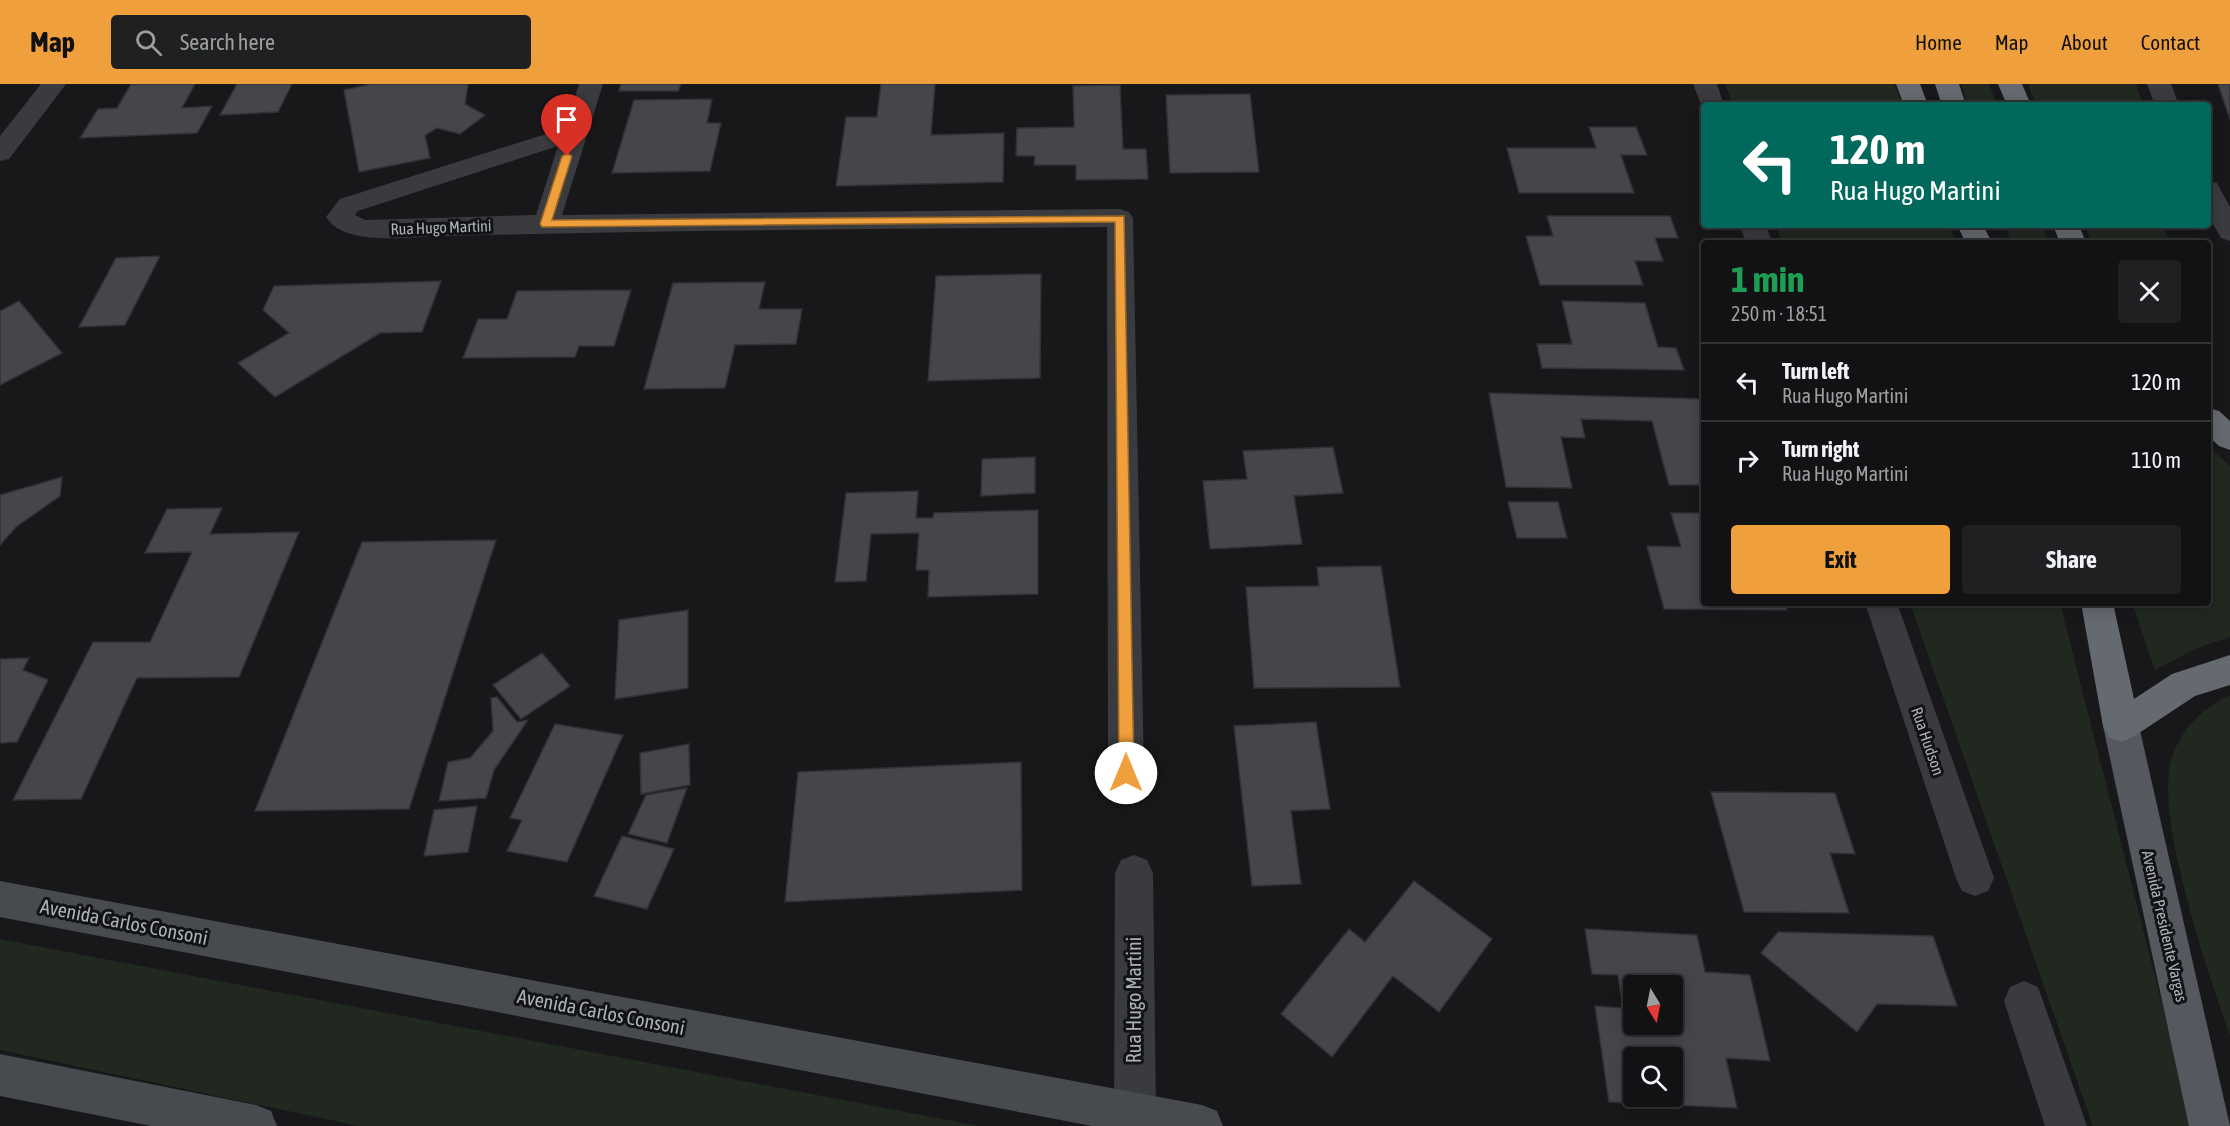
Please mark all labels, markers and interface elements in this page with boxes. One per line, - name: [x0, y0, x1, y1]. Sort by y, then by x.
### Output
- search box: [111, 15, 531, 69]
- text: Map: [30, 26, 75, 58]
- icon: search: [132, 26, 165, 59]
- text: Search here: [180, 29, 275, 55]
- text: Home: [1915, 30, 1962, 54]
- text: Map: [1995, 30, 2029, 54]
- text: About: [2062, 30, 2108, 54]
- text: Contact: [2141, 30, 2200, 54]
- pin: [541, 94, 592, 156]
- icon: arrive: [550, 103, 583, 136]
- text: 120 m: [1830, 125, 1925, 173]
- icon: left: [1731, 126, 1809, 204]
- text: Rua Hugo Martini: [1830, 175, 2001, 206]
- street label: Rua Hugo Martini: [390, 216, 492, 239]
- text: 1 min: [1731, 258, 1805, 300]
- button: close: [2118, 260, 2181, 323]
- text: 250 m · 18:51: [1731, 302, 1827, 325]
- text: Turn left: [1782, 358, 1849, 384]
- icon: left: [1731, 366, 1764, 399]
- text: 120 m: [2131, 369, 2181, 395]
- text: Rua Hugo Martini: [1782, 384, 1908, 407]
- text: Turn right: [1782, 436, 1859, 462]
- icon: right: [1731, 444, 1764, 477]
- text: 110 m: [2131, 447, 2181, 473]
- text: Rua Hugo Martini: [1782, 462, 1908, 485]
- button: Exit: [1731, 525, 1950, 594]
- button: Share: [1962, 525, 2181, 594]
- street label: Rua Hudson: [1908, 705, 1948, 777]
- position arrow: [1094, 741, 1158, 805]
- street label: Avenida Presidente Vargas: [2138, 849, 2191, 1004]
- street label: Avenida Carlos Consoni: [38, 894, 210, 949]
- street label: Rua Hugo Martini: [1122, 937, 1145, 1063]
- north arrow: [1623, 975, 1683, 1035]
- map controls: [1623, 975, 1683, 1107]
- street label: Avenida Carlos Consoni: [515, 984, 687, 1039]
- button: search: [1623, 1047, 1683, 1107]

